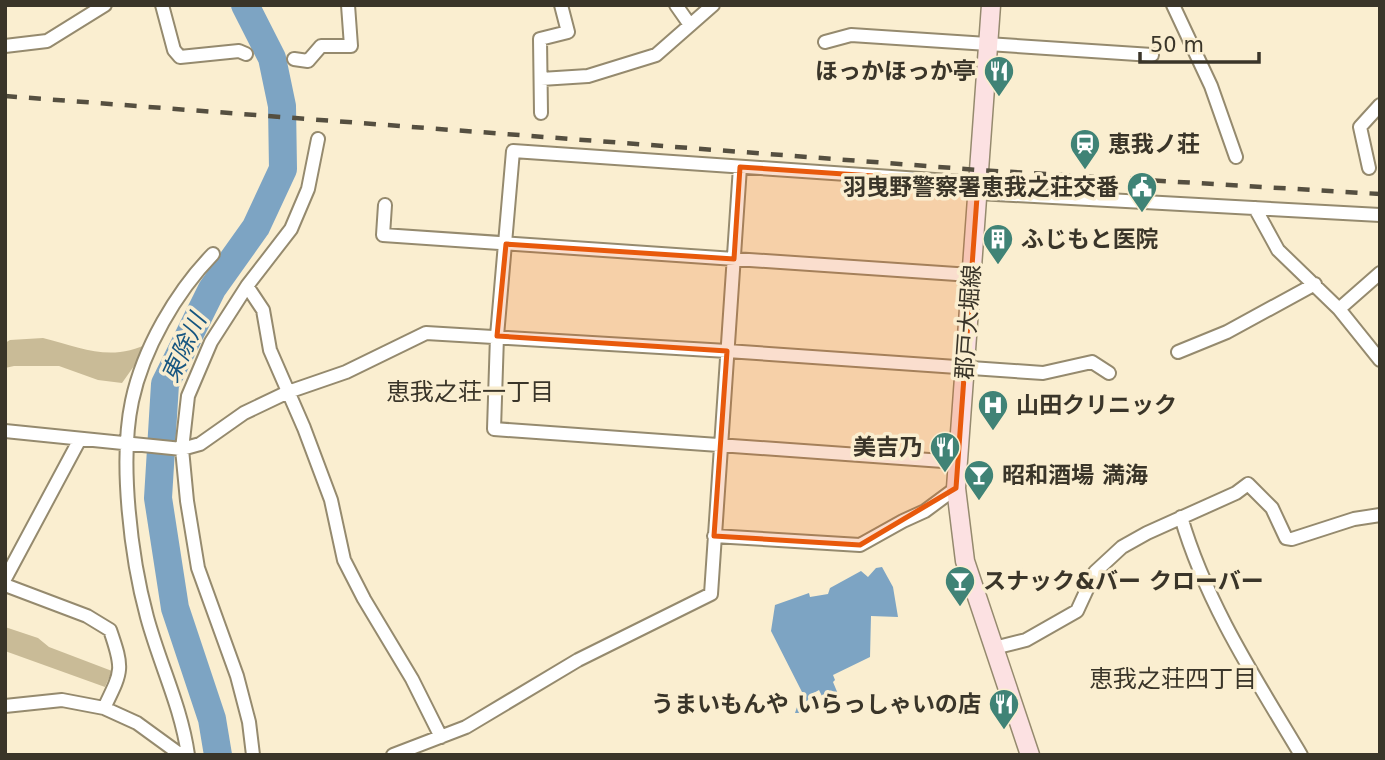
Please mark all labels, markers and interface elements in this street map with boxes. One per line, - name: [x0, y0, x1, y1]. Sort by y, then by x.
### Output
- scale bar: [1140, 21, 1259, 65]
- text: 50 m: [1150, 33, 1204, 57]
- restaurant icon: ほっかほっか亭: [982, 54, 1016, 98]
- place label: ほっかほっか亭: [815, 58, 976, 84]
- station icon: 恵我ノ荘: [1068, 127, 1102, 171]
- place label: 恵我ノ荘: [1108, 131, 1200, 157]
- public building icon: 羽曳野警察署恵我之荘交番: [1125, 170, 1159, 214]
- place label: 羽曳野警察署恵我之荘交番: [843, 174, 1119, 200]
- building icon: ふじもと医院: [981, 222, 1015, 266]
- place label: ふじもと医院: [1021, 226, 1159, 252]
- street label: 郡戸大堀線: [951, 264, 985, 380]
- water label: 東除川: [156, 307, 213, 387]
- district label: 恵我之荘一丁目: [386, 378, 554, 406]
- hospital icon: 山田クリニック: [976, 388, 1010, 432]
- place label: 山田クリニック: [1016, 392, 1177, 418]
- restaurant icon: 美吉乃: [928, 430, 962, 474]
- place label: 美吉乃: [853, 434, 922, 460]
- bar icon: 昭和酒場 満海: [962, 458, 996, 502]
- place label: 昭和酒場 満海: [1002, 462, 1148, 488]
- bar icon: スナック&バー クローバー: [943, 564, 977, 608]
- place label: スナック&バー クローバー: [983, 568, 1264, 594]
- district label: 恵我之荘四丁目: [1089, 665, 1257, 693]
- restaurant icon: うまいもんや いらっしゃいの店: [987, 687, 1021, 731]
- place label: うまいもんや いらっしゃいの店: [651, 691, 981, 717]

